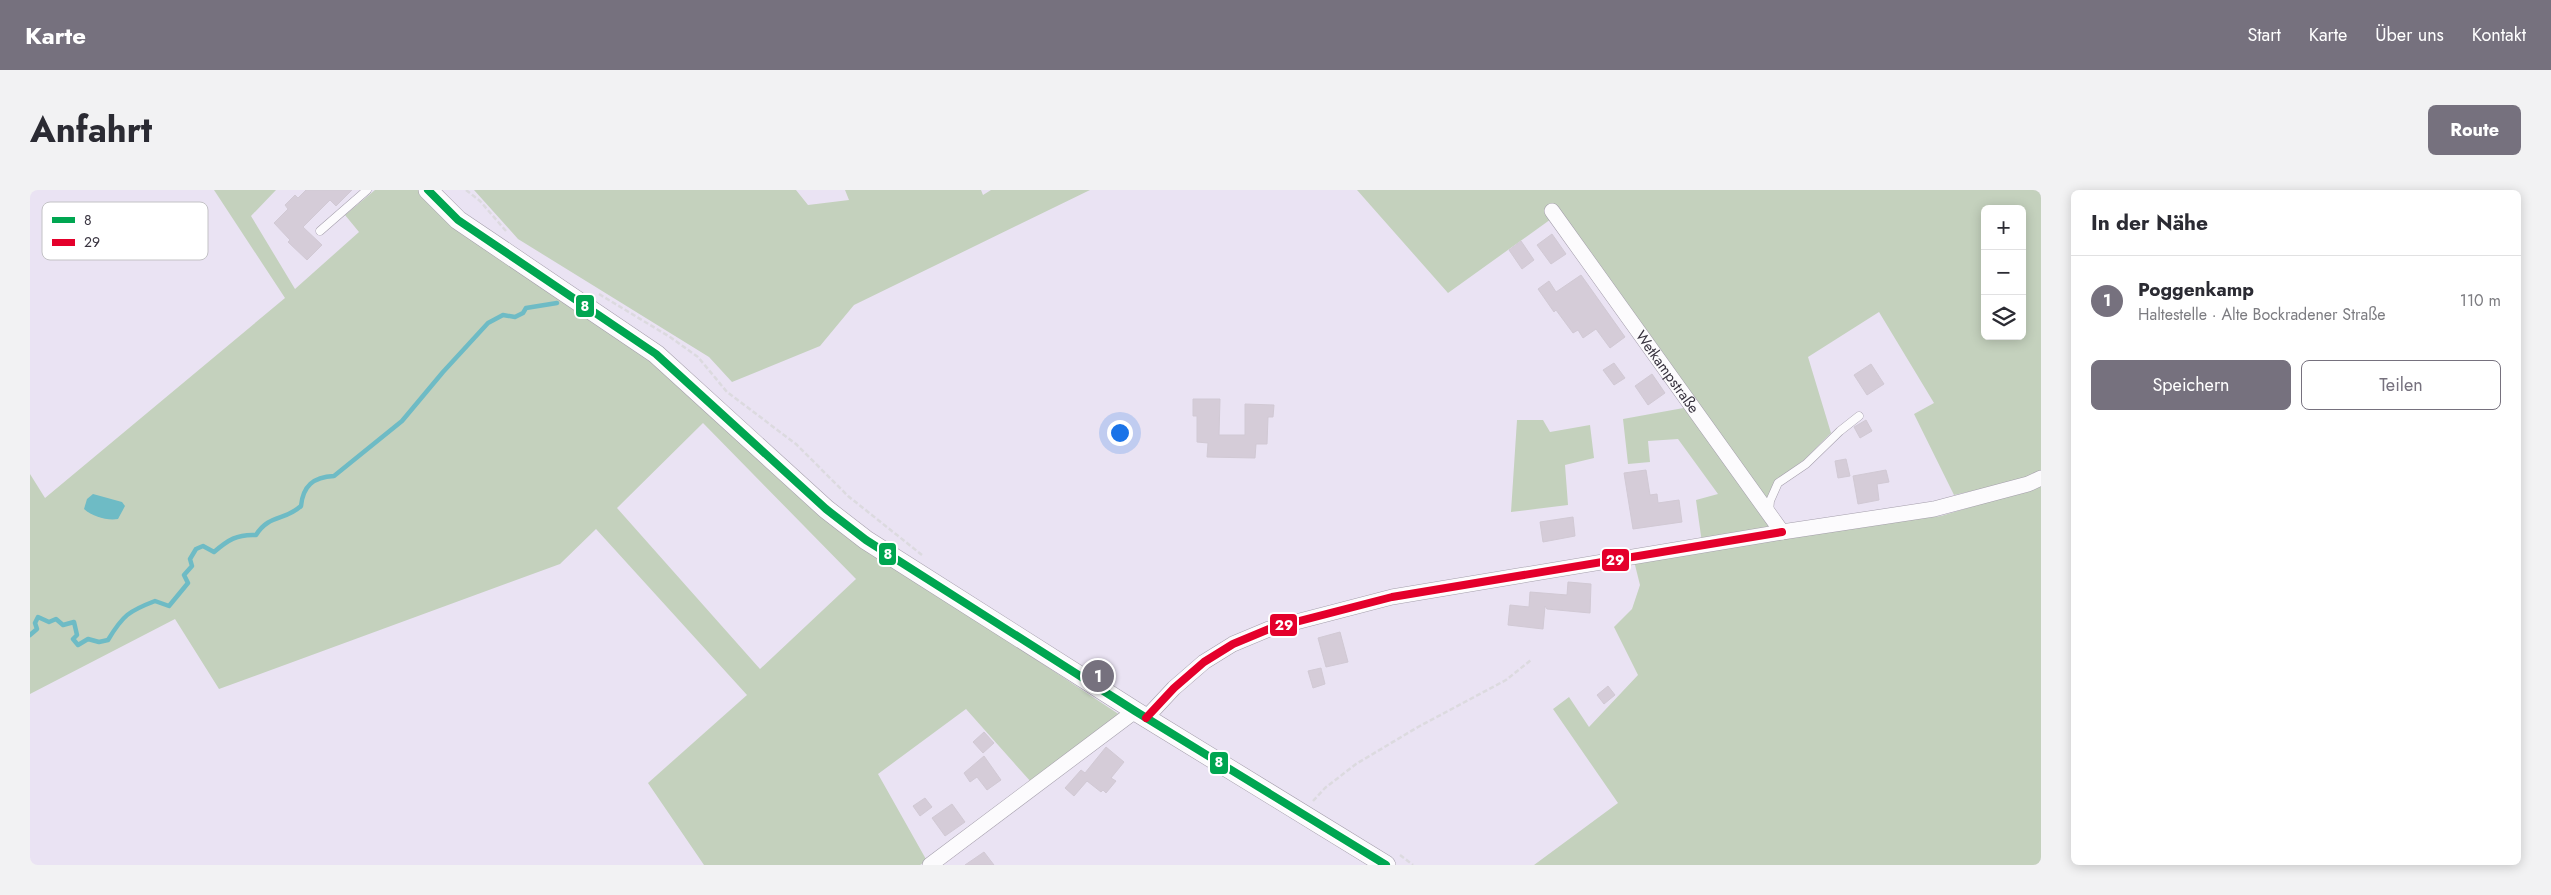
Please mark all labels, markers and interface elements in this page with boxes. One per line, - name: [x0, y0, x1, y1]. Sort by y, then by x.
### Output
- text: Karte: [25, 18, 86, 53]
- text: Start: [2247, 22, 2281, 48]
- text: Karte: [2309, 22, 2347, 48]
- text: Über uns: [2375, 22, 2444, 48]
- text: Kontakt: [2472, 22, 2526, 48]
- text: Anfahrt: [30, 105, 152, 155]
- button: Route: [2428, 105, 2521, 155]
- legend: [42, 202, 208, 260]
- map controls: [1981, 205, 2026, 340]
- button: +: [1981, 205, 2026, 250]
- text: In der Nähe: [2091, 208, 2208, 238]
- text: 8: [84, 210, 92, 230]
- text: 29: [84, 232, 100, 252]
- button: −: [1981, 250, 2026, 295]
- text: Poggenkamp: [2138, 276, 2254, 303]
- text: 1: [2103, 289, 2111, 312]
- text: 110 m: [2460, 289, 2501, 312]
- line badge: 8: [575, 294, 595, 318]
- button: layers: [1981, 295, 2026, 340]
- text: 8: [581, 296, 590, 316]
- text: Haltestelle · Alte Bockradener Straße: [2138, 303, 2385, 326]
- street label: Wetkampstraße: [1630, 326, 1705, 418]
- button: Speichern: [2091, 360, 2291, 410]
- button: Teilen: [2301, 360, 2501, 410]
- your location: [1107, 420, 1133, 446]
- line badge: 8: [878, 542, 897, 566]
- text: 8: [884, 544, 893, 564]
- line badge: 29: [1601, 548, 1630, 572]
- text: 29: [1606, 550, 1624, 570]
- line badge: 29: [1269, 613, 1298, 637]
- text: 29: [1275, 615, 1293, 635]
- pin: 1: [1082, 657, 1114, 695]
- line badge: 8: [1209, 751, 1229, 775]
- text: 8: [1215, 752, 1224, 772]

